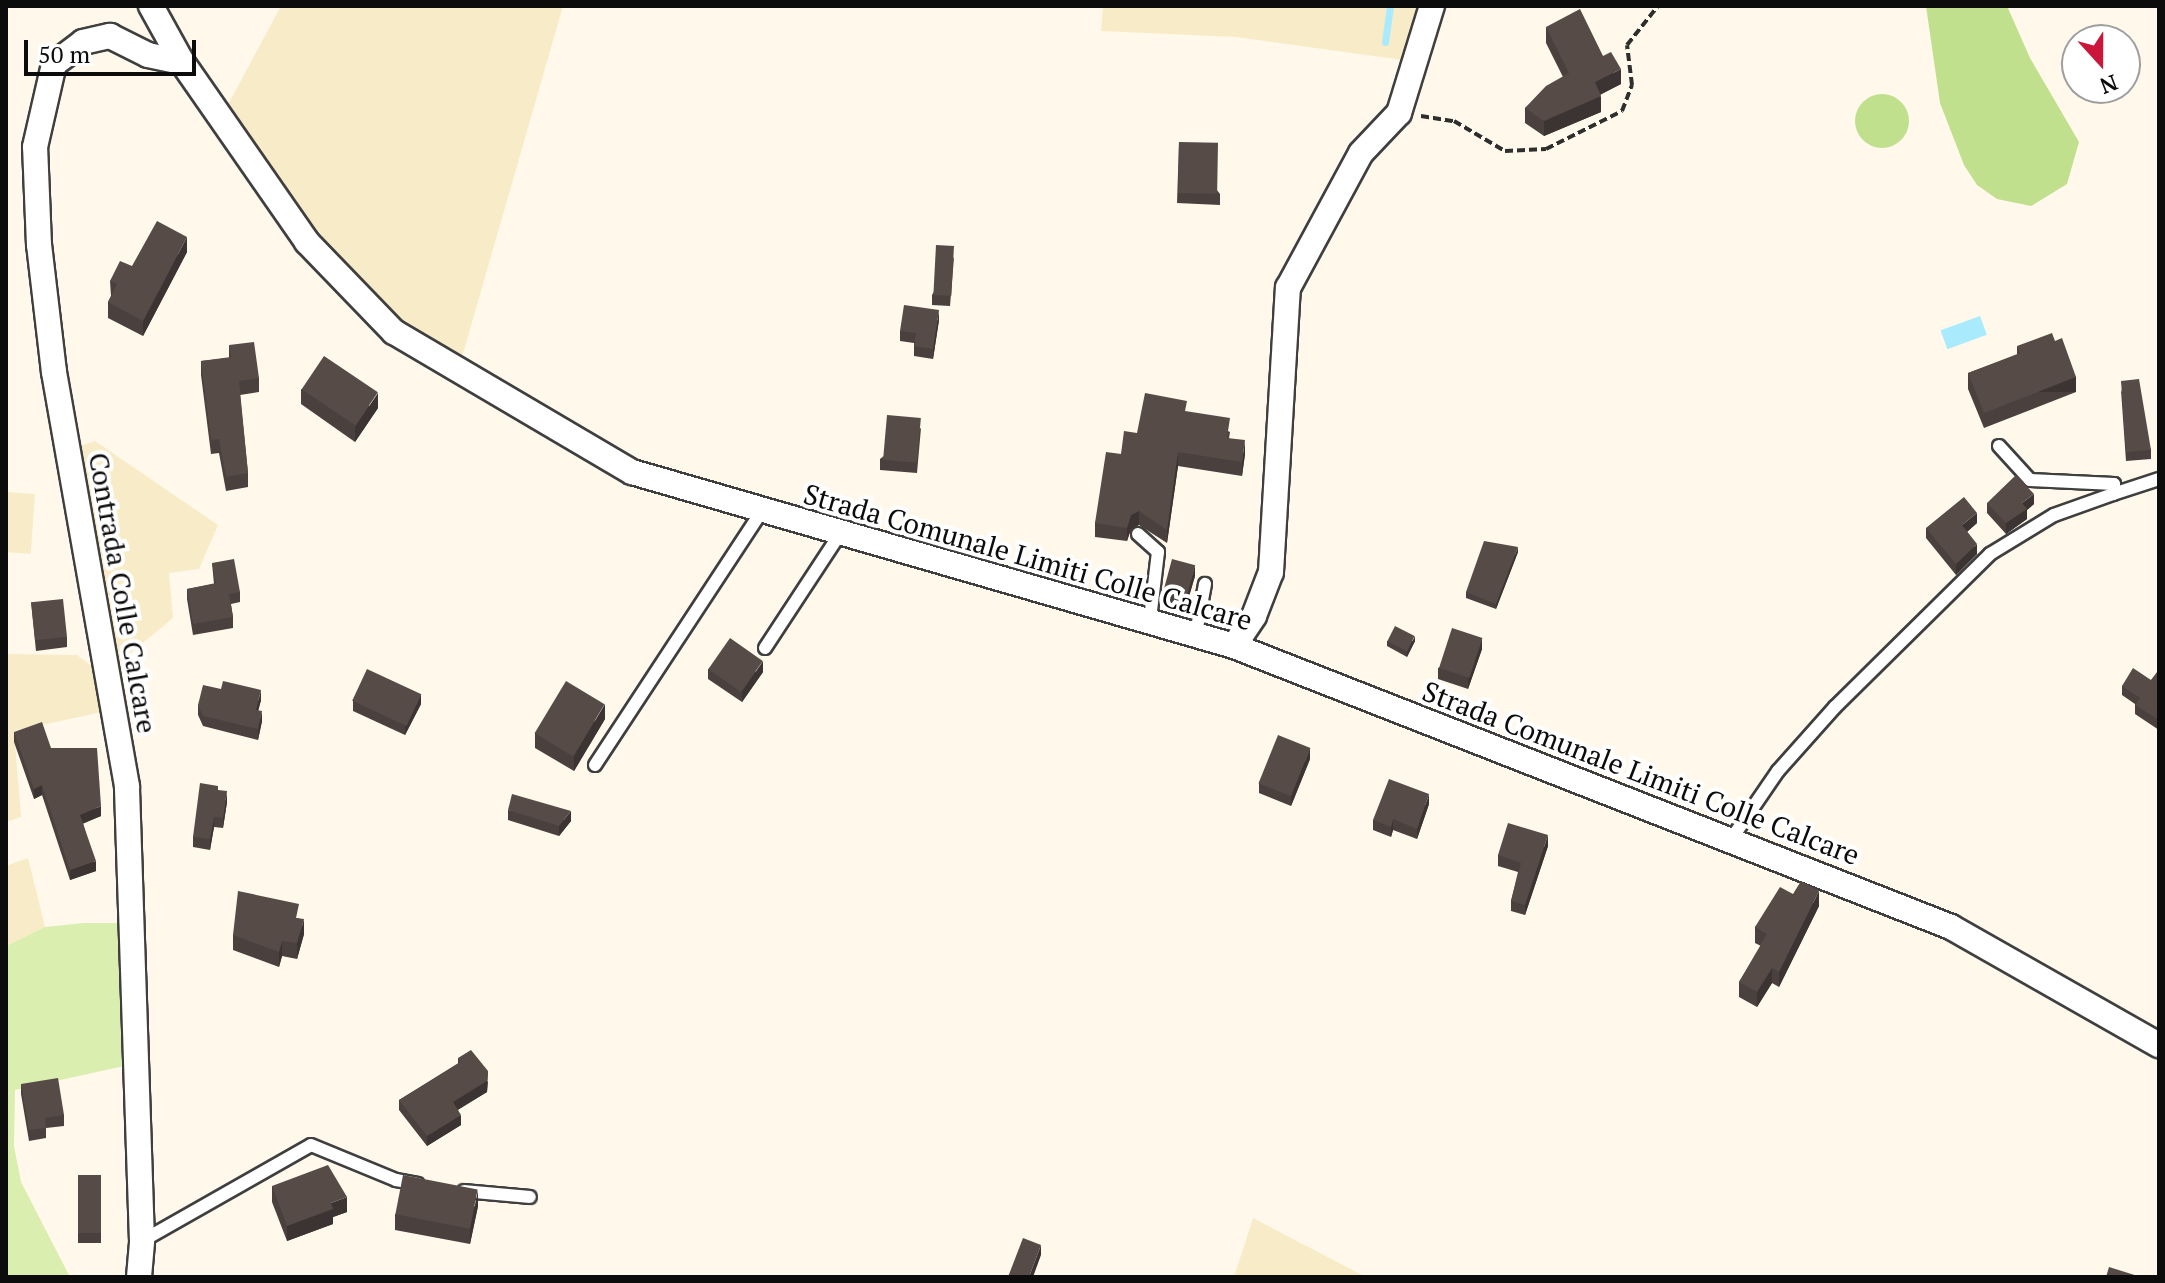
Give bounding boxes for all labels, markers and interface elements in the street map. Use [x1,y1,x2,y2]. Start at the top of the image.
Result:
scale bar [28,24,200,74]
north arrow [2061,24,2141,104]
text: 50 m [38,38,90,70]
text: N [2096,68,2122,102]
street label: Contrada Colle Calcare [82,450,164,736]
street label: Strada Comunale Limiti Colle Calcare [800,477,1256,637]
street label: Strada Comunale Limiti Colle Calcare [1418,674,1864,872]

